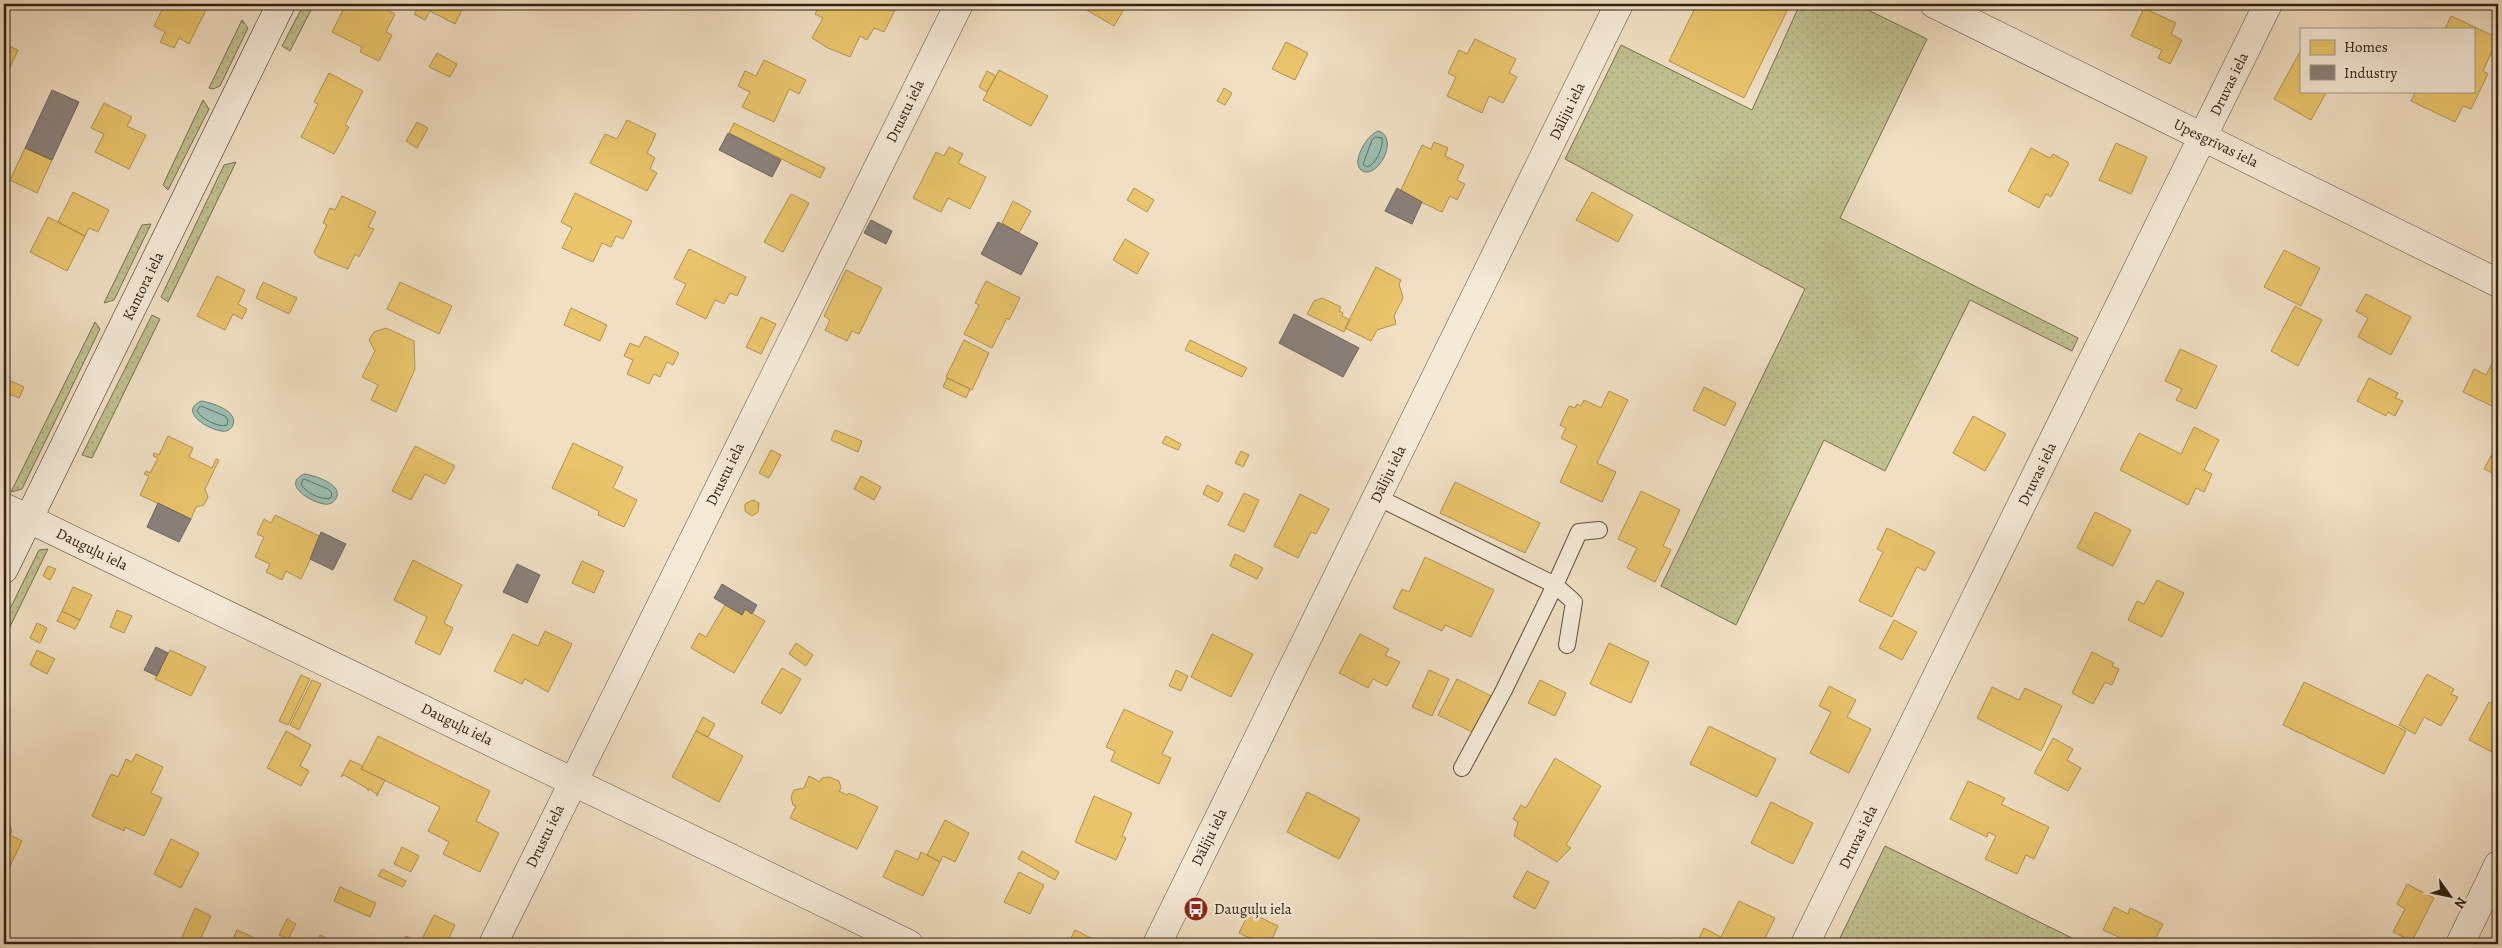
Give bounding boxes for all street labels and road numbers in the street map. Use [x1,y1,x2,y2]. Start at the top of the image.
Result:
street label: Druvas iela [2205,49,2253,119]
street label: Drustu iela [881,76,929,146]
street label: Dāliju iela [1544,79,1590,143]
street label: Upesgrīvas iela [2170,114,2262,172]
street label: Kantora iela [118,248,168,324]
street label: Drustu iela [701,439,749,509]
street label: Druvas iela [2013,439,2061,509]
street label: Dāliju iela [1365,442,1411,506]
street label: Dauguļu iela [53,523,131,575]
street label: Dauguļu iela [418,698,496,750]
street label: Drustu iela [521,801,569,871]
street label: Druvas iela [1834,802,1882,872]
street label: Dāliju iela [1186,805,1232,869]

